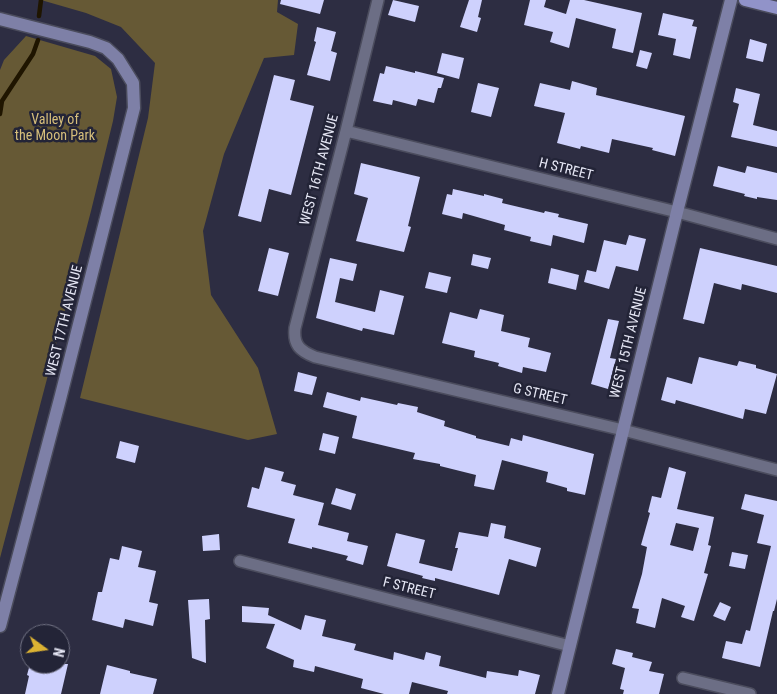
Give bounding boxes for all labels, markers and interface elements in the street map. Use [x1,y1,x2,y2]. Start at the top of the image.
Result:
park label: Valley of the Moon Park [15,112,95,144]
street label: WEST 16TH AVENUE [297,113,343,227]
street label: H STREET [537,155,595,185]
street label: WEST 17TH AVENUE [43,264,87,378]
street label: WEST 15TH AVENUE [607,286,651,400]
street label: G STREET [511,381,569,409]
street label: F STREET [381,574,437,604]
north arrow [20,624,70,674]
text: N [50,646,67,658]

